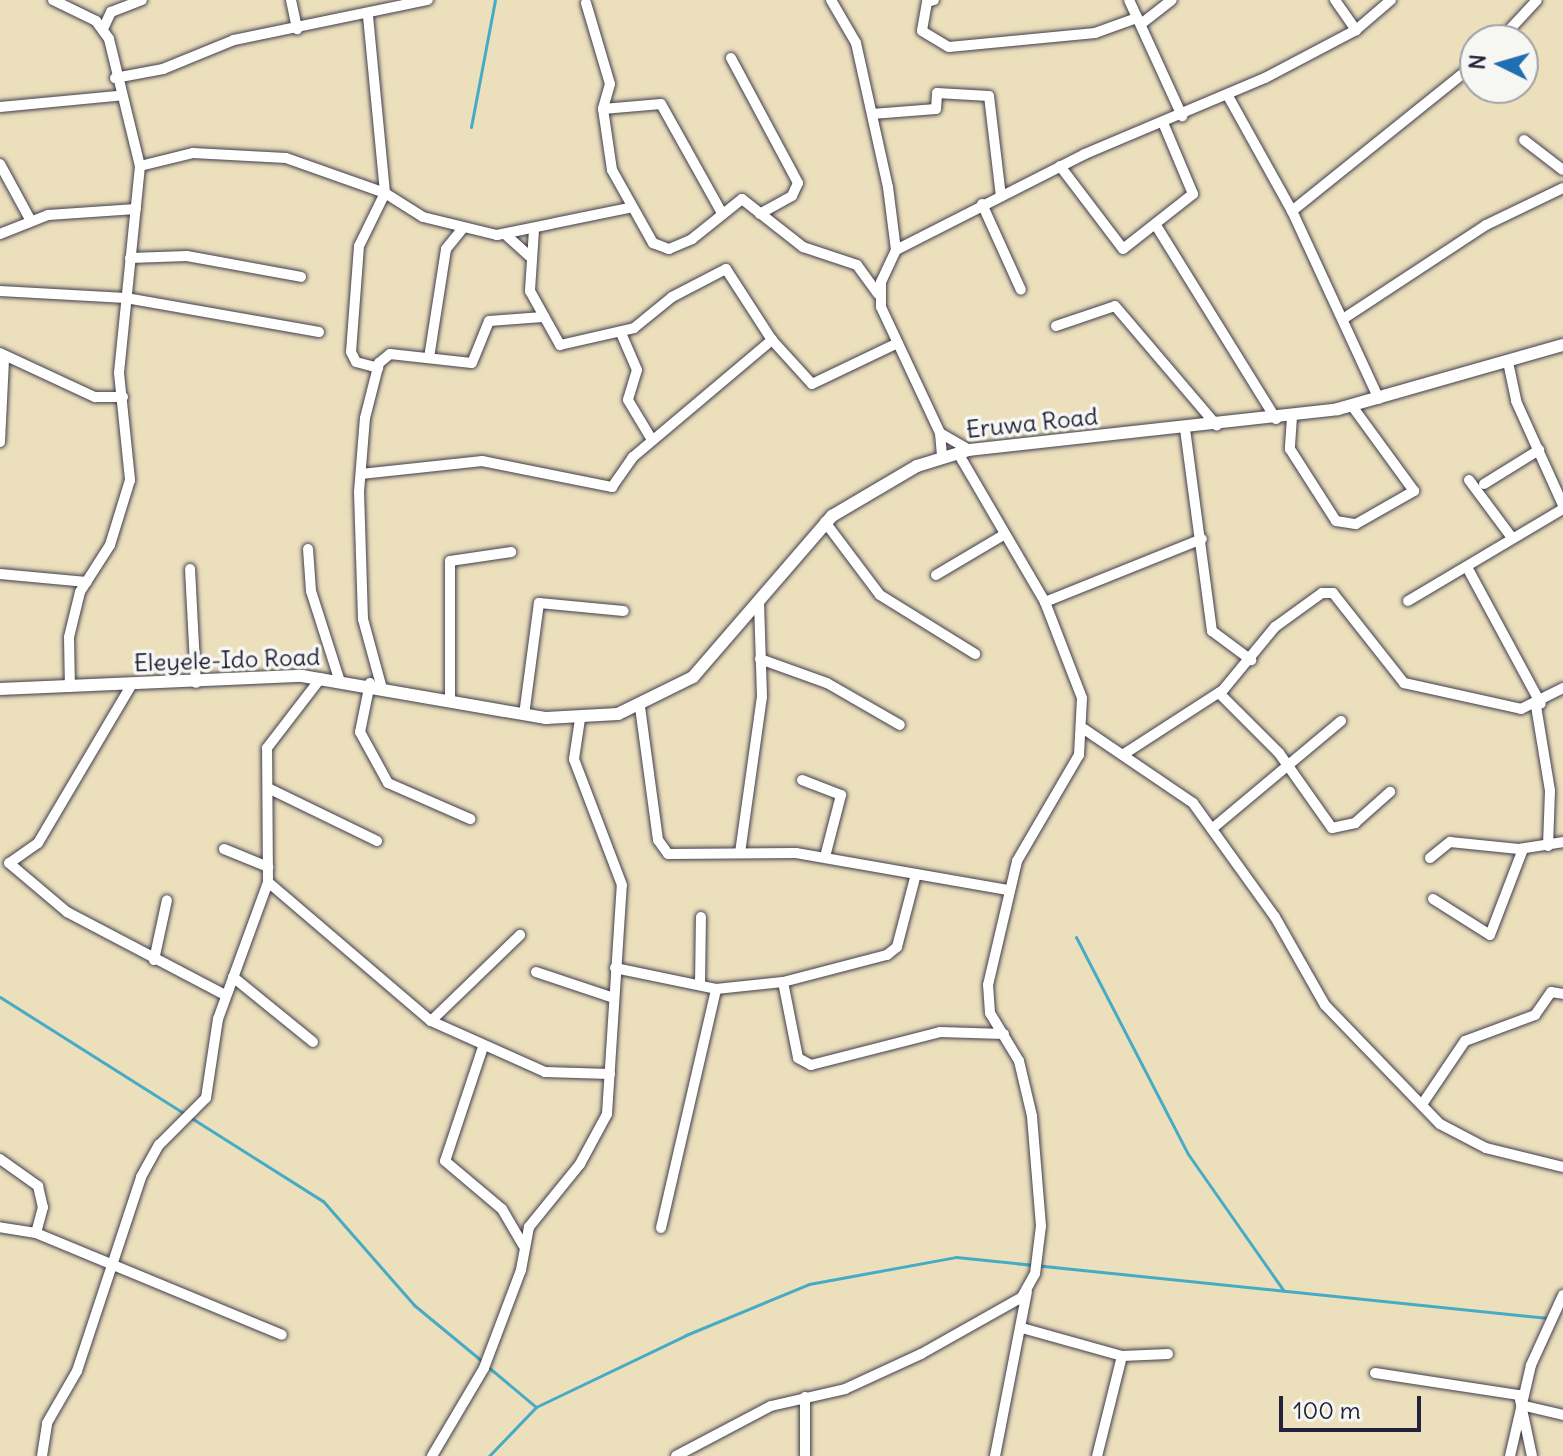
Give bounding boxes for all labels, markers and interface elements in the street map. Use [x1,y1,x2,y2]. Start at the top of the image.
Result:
north arrow [1459,24,1539,104]
text: N [1462,53,1492,71]
street label: Eruwa Road [965,402,1099,444]
street label: Eleyele-Ido Road [133,642,321,678]
scale bar [1283,1380,1425,1430]
text: 100 m [1293,1395,1361,1425]

